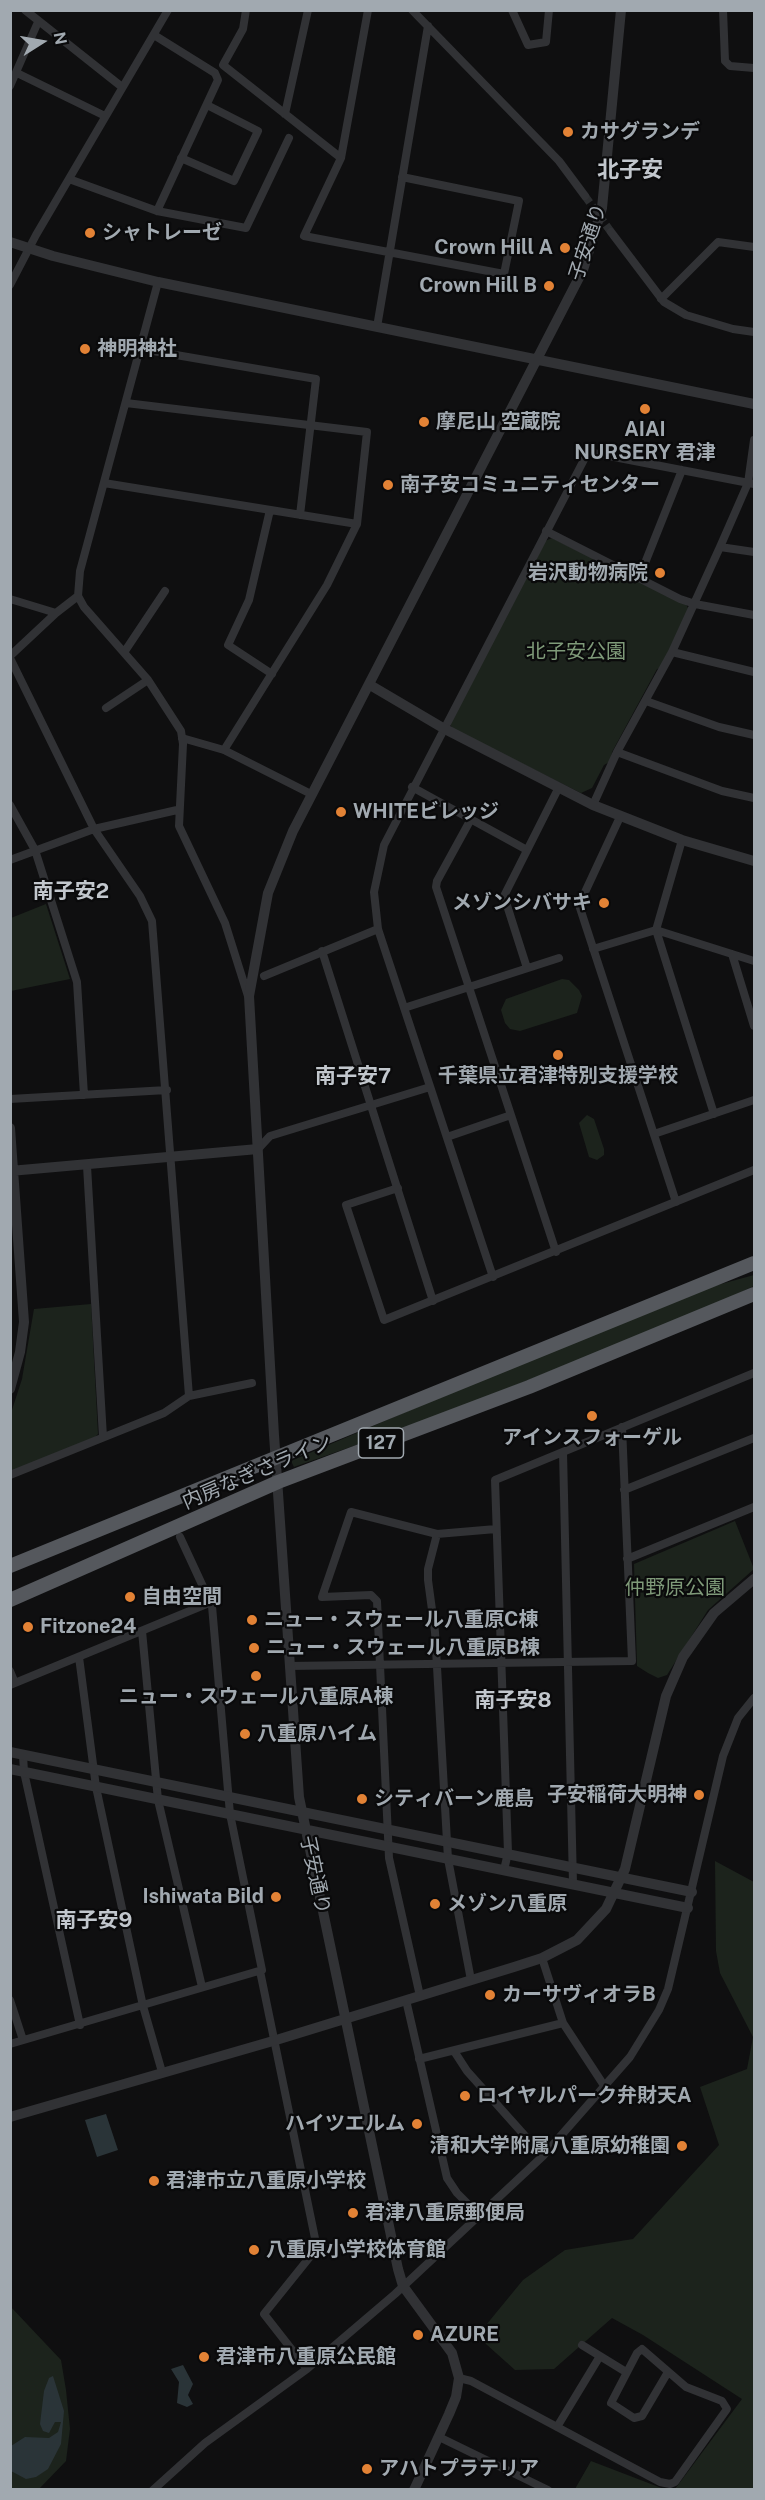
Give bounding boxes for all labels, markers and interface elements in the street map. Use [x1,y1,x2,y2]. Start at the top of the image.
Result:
north arrow [12,12,72,72]
text: N [50,31,71,46]
place label: カサグランデ [580,120,700,144]
marker: カサグランデ [561,125,575,139]
district label: 北子安 [597,157,663,183]
street label: 子安通り [564,200,612,284]
place label: シャトレーゼ [102,221,222,245]
marker: シャトレーゼ [83,226,97,240]
place label: Crown Hill A [434,236,553,260]
marker: Crown Hill A [558,241,572,255]
place label: Crown Hill B [419,274,537,298]
marker: Crown Hill B [542,279,556,293]
place label: 神明神社 [97,337,177,361]
marker: 神明神社 [78,342,92,356]
marker: AIAI NURSERY 君津 [638,402,652,416]
place label: 摩尼山 空蔵院 [436,410,561,434]
marker: 摩尼山 空蔵院 [417,415,431,429]
place label: AIAI NURSERY 君津 [574,418,716,465]
place label: 南子安コミュニティセンター [400,473,660,497]
marker: 南子安コミュニティセンター [381,478,395,492]
place label: 岩沢動物病院 [528,561,648,585]
marker: 岩沢動物病院 [653,566,667,580]
park label: 北子安公園 [526,640,626,664]
place label: WHITEビレッジ [353,800,499,824]
marker: WHITEビレッジ [334,805,348,819]
district label: 南子安2 [33,879,109,905]
place label: メゾンシバサキ [452,891,592,915]
marker: メゾンシバサキ [597,896,611,910]
marker: 千葉県立君津特別支援学校 [551,1048,565,1062]
district label: 南子安7 [315,1064,391,1090]
place label: 千葉県立君津特別支援学校 [438,1064,678,1088]
marker: アインスフォーゲル [585,1409,599,1423]
place label: アインスフォーゲル [502,1426,682,1450]
road number: 127 [358,1428,404,1458]
street label: 内房なぎさライン [179,1430,335,1514]
park label: 仲野原公園 [625,1576,725,1600]
place label: 自由空間 [142,1585,222,1609]
marker: 自由空間 [123,1590,137,1604]
place label: ニュー・スウェール八重原C棟 [264,1608,538,1632]
marker: ニュー・スウェール八重原C棟 [245,1613,259,1627]
place label: Fitzone24 [40,1615,136,1639]
marker: Fitzone24 [21,1620,35,1634]
place label: ニュー・スウェール八重原B棟 [266,1636,540,1660]
marker: ニュー・スウェール八重原B棟 [247,1641,261,1655]
marker: ニュー・スウェール八重原A棟 [249,1669,263,1683]
place label: ニュー・スウェール八重原A棟 [119,1685,393,1709]
district label: 南子安8 [474,1688,552,1714]
place label: 八重原ハイム [257,1722,377,1746]
marker: 八重原ハイム [238,1727,252,1741]
place label: 子安稲荷大明神 [547,1783,687,1807]
place label: シティバーン鹿島 [374,1787,534,1811]
marker: 子安稲荷大明神 [692,1788,706,1802]
marker: シティバーン鹿島 [355,1792,369,1806]
street label: 子安通り [295,1833,335,1917]
place label: Ishiwata Bild [142,1885,264,1909]
marker: Ishiwata Bild [269,1890,283,1904]
place label: メゾン八重原 [447,1892,567,1916]
marker: メゾン八重原 [428,1897,442,1911]
district label: 南子安9 [56,1908,132,1934]
place label: カーサヴィオラB [502,1983,656,2007]
marker: カーサヴィオラB [483,1988,497,2002]
place label: ロイヤルパーク弁財天A [477,2084,692,2108]
marker: ロイヤルパーク弁財天A [458,2089,472,2103]
place label: ハイツエルム [285,2112,405,2136]
marker: ハイツエルム [410,2117,424,2131]
place label: 清和大学附属八重原幼稚園 [430,2134,670,2158]
marker: 清和大学附属八重原幼稚園 [675,2139,689,2153]
place label: 君津市立八重原小学校 [166,2169,366,2193]
marker: 君津市立八重原小学校 [147,2174,161,2188]
place label: 君津八重原郵便局 [365,2201,525,2225]
marker: 君津八重原郵便局 [346,2206,360,2220]
place label: 八重原小学校体育館 [266,2238,446,2262]
marker: 八重原小学校体育館 [247,2243,261,2257]
place label: AZURE [430,2323,499,2347]
marker: AZURE [411,2328,425,2342]
place label: 君津市八重原公民館 [216,2345,396,2369]
marker: 君津市八重原公民館 [197,2350,211,2364]
place label: アハトプラテリア [379,2457,539,2481]
marker: アハトプラテリア [360,2462,374,2476]

